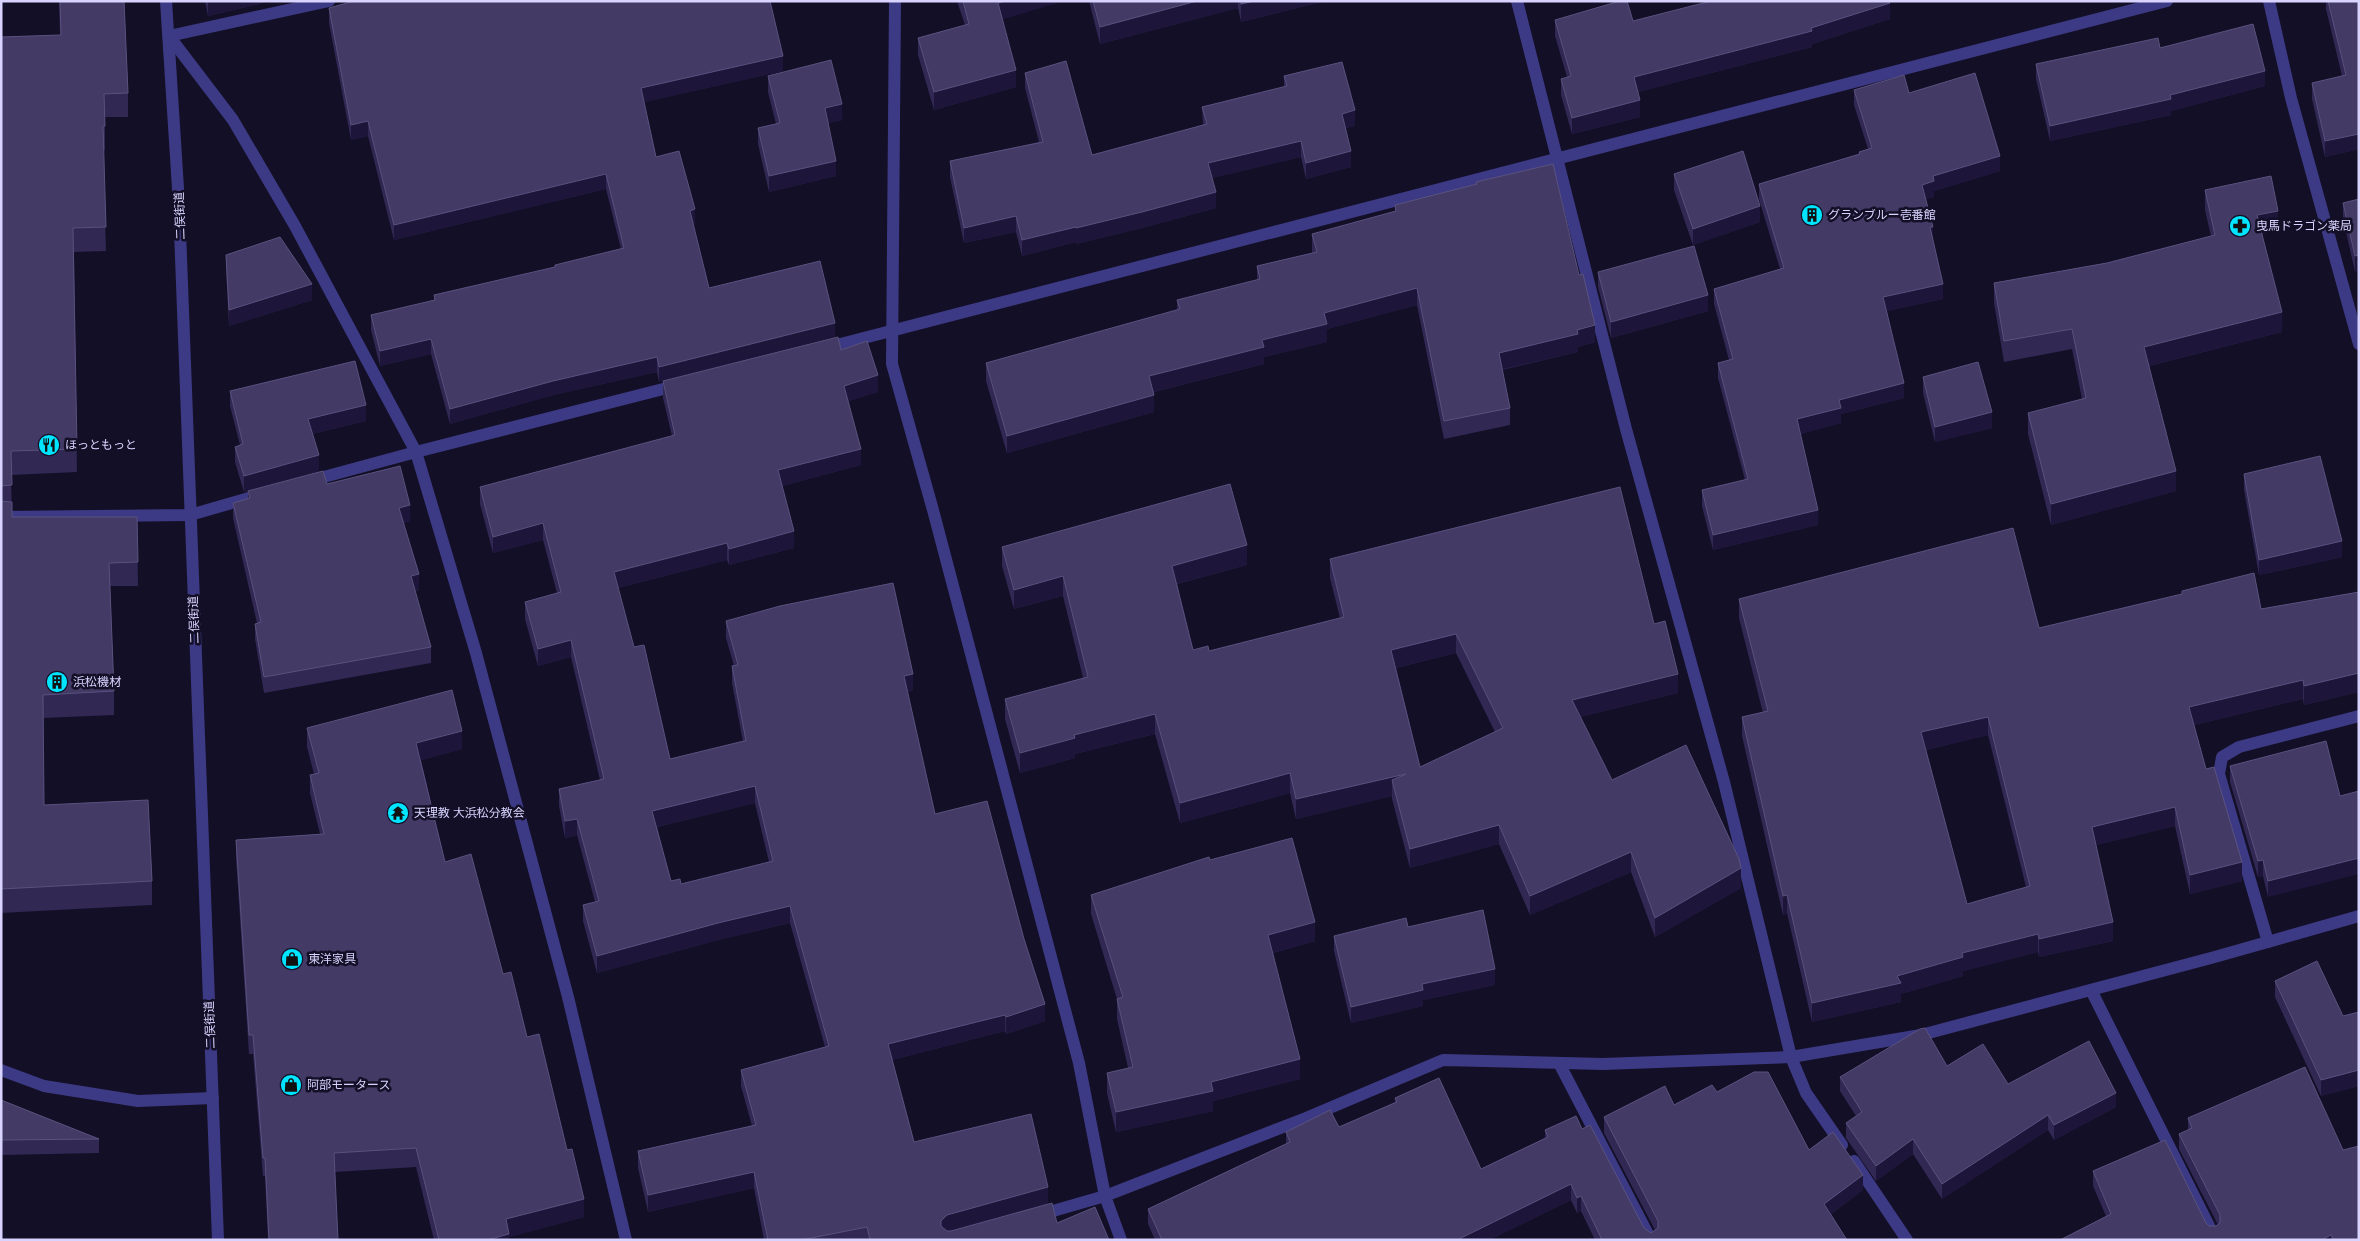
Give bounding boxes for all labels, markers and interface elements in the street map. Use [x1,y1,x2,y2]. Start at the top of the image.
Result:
street label: 二俣街道 [169,192,190,240]
building icon: グランブルー壱番館 [1800,203,1824,227]
place label: グランブルー壱番館 [1828,205,1936,224]
pharmacy icon: 曳馬ドラゴン薬局 [2228,214,2252,238]
place label: 曳馬ドラゴン薬局 [2256,216,2352,235]
restaurant icon: ほっともっと [37,433,61,457]
place label: ほっともっと [65,435,137,454]
street label: 二俣街道 [183,596,204,644]
building icon: 浜松機材 [45,670,69,694]
place label: 浜松機材 [73,672,121,691]
temple icon: 天理教 大浜松分教会 [386,801,410,825]
place label: 天理教 大浜松分教会 [414,803,525,822]
shop icon: 東洋家具 [280,947,304,971]
place label: 東洋家具 [308,949,356,968]
street label: 二俣街道 [199,1001,220,1049]
shop icon: 阿部モータース [279,1073,303,1097]
place label: 阿部モータース [307,1075,390,1094]

